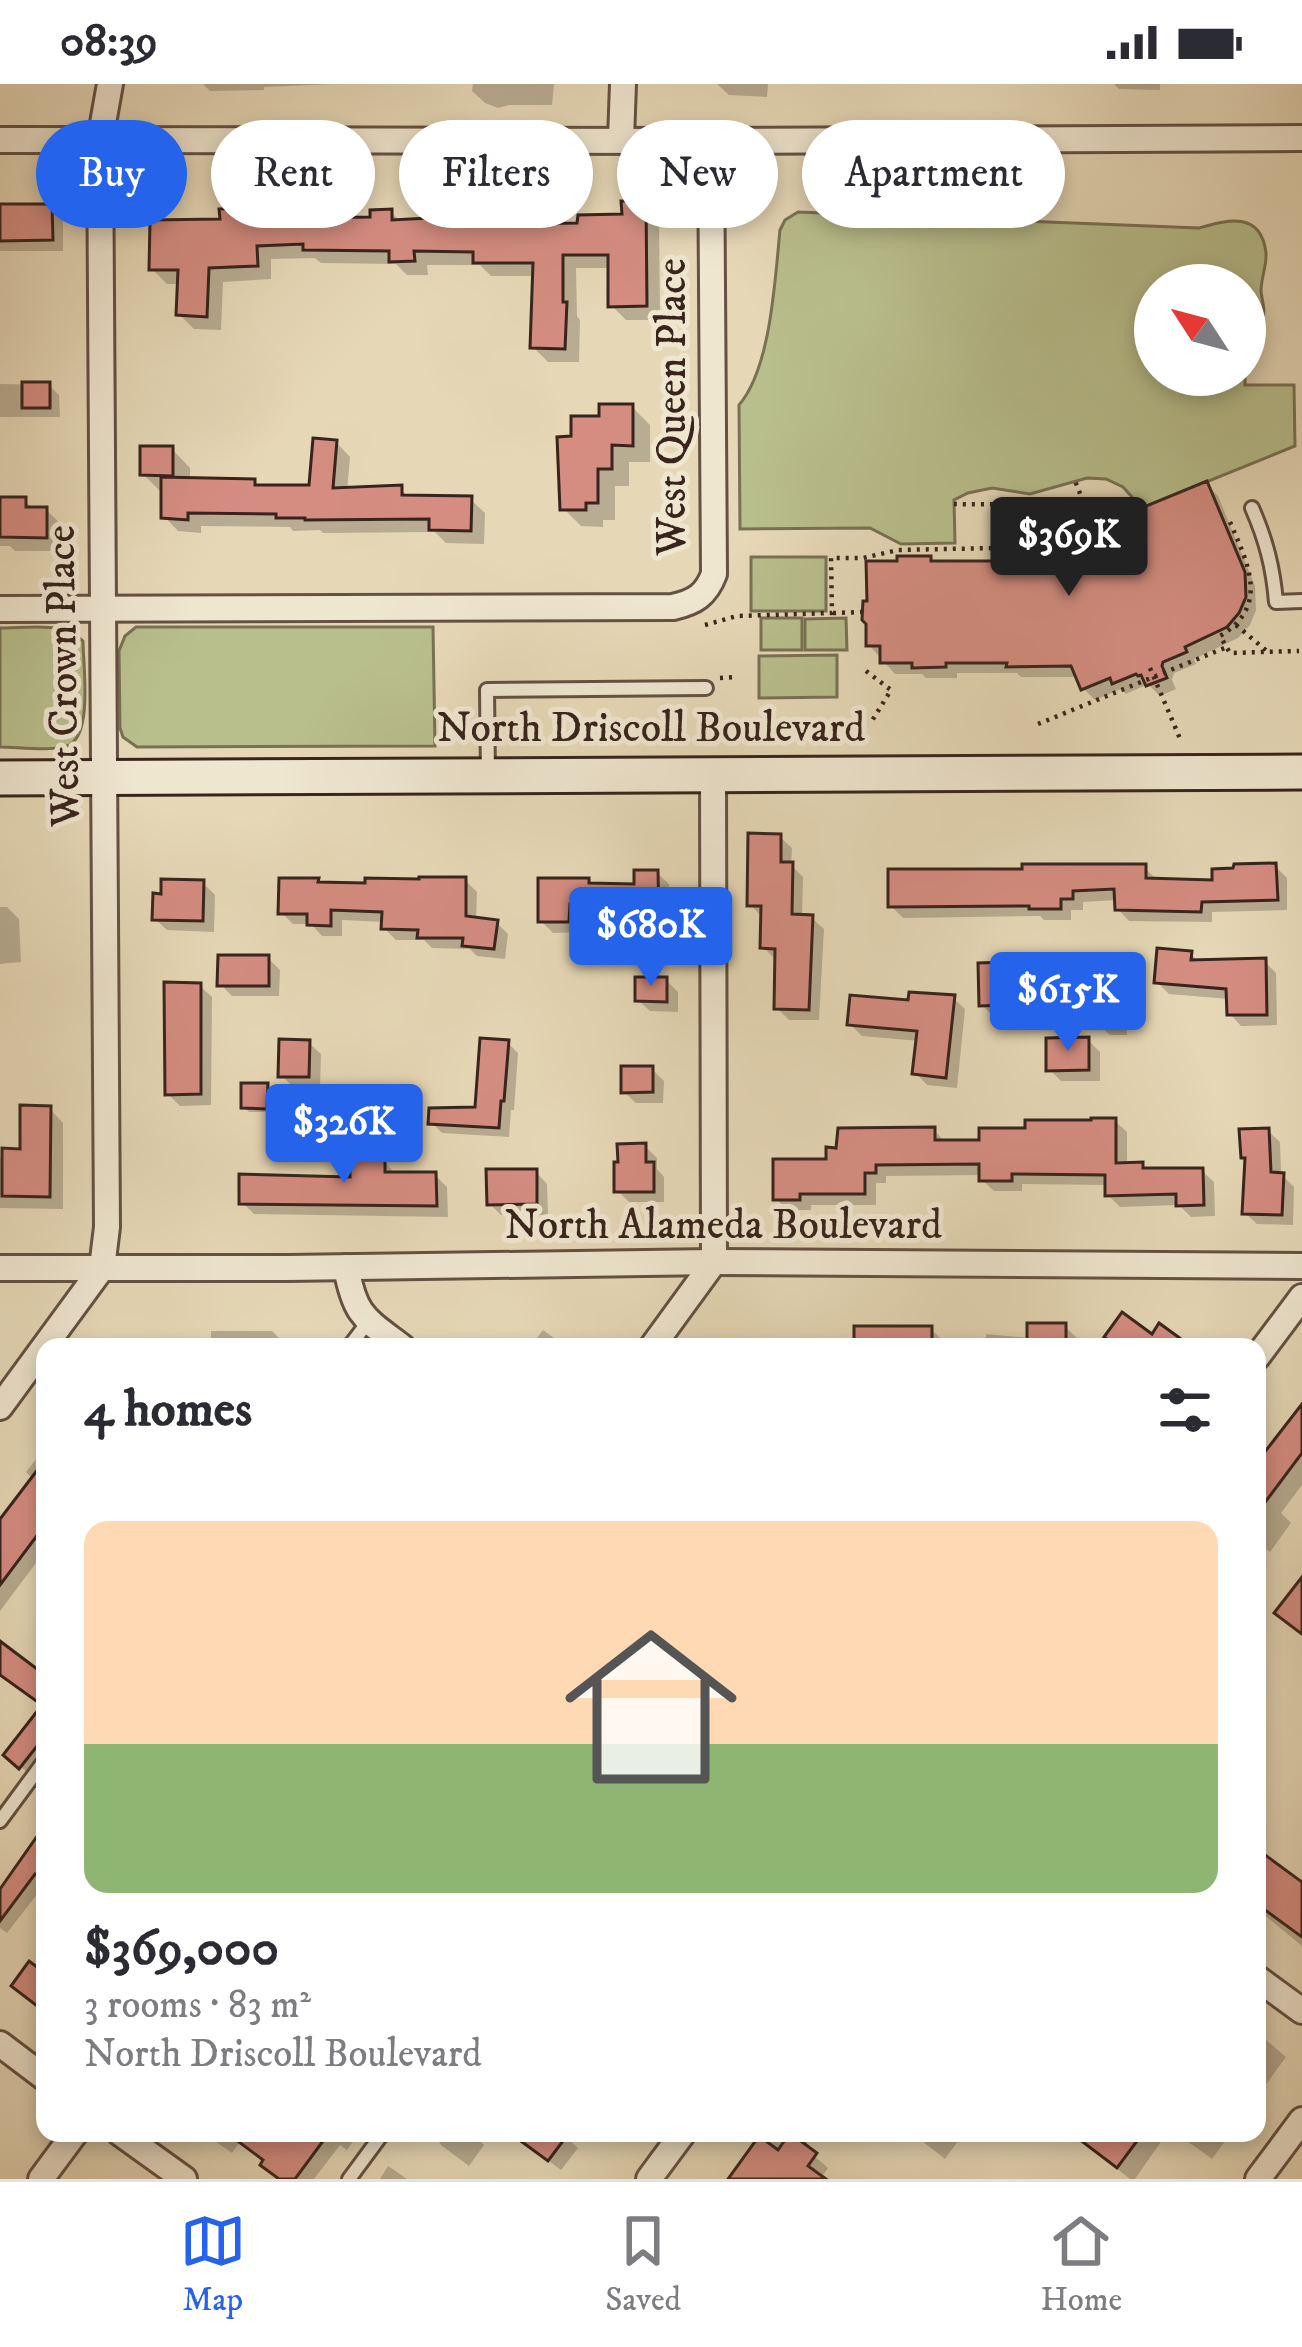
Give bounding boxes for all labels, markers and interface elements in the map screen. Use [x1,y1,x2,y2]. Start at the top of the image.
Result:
text: 08:39 [60,14,158,70]
chip: Buy [36,120,187,228]
chip: Rent [211,120,375,228]
chip: Filters [399,120,593,228]
chip: New [617,120,778,228]
chip: Apartment [802,120,1065,228]
street label: West Queen Place [647,258,699,557]
north arrow [1134,264,1266,396]
map controls [1134,264,1266,396]
pin: $369K [985,497,1153,599]
text: $369K [1018,511,1120,560]
street label: West Crown Place [35,525,93,828]
street label: North Driscoll Boulevard [437,703,865,755]
pin: $680K [567,887,735,989]
text: $680K [596,901,706,950]
pin: $615K [984,952,1152,1054]
text: $615K [1017,966,1119,1015]
pin: $326K [260,1084,428,1186]
text: $326K [293,1098,395,1147]
street label: North Alameda Boulevard [504,1200,942,1252]
icon: filters [1152,1377,1218,1443]
text: 4 homes [84,1378,252,1442]
icon: home [543,1599,759,1815]
text: $369,000 [84,1917,279,1981]
text: 3 rooms · 83 m² [84,1981,311,2030]
text: North Driscoll Boulevard [84,2030,482,2079]
tab: Map [180,2208,246,2321]
tab: Saved [605,2208,681,2321]
tab: Home [1041,2208,1122,2321]

